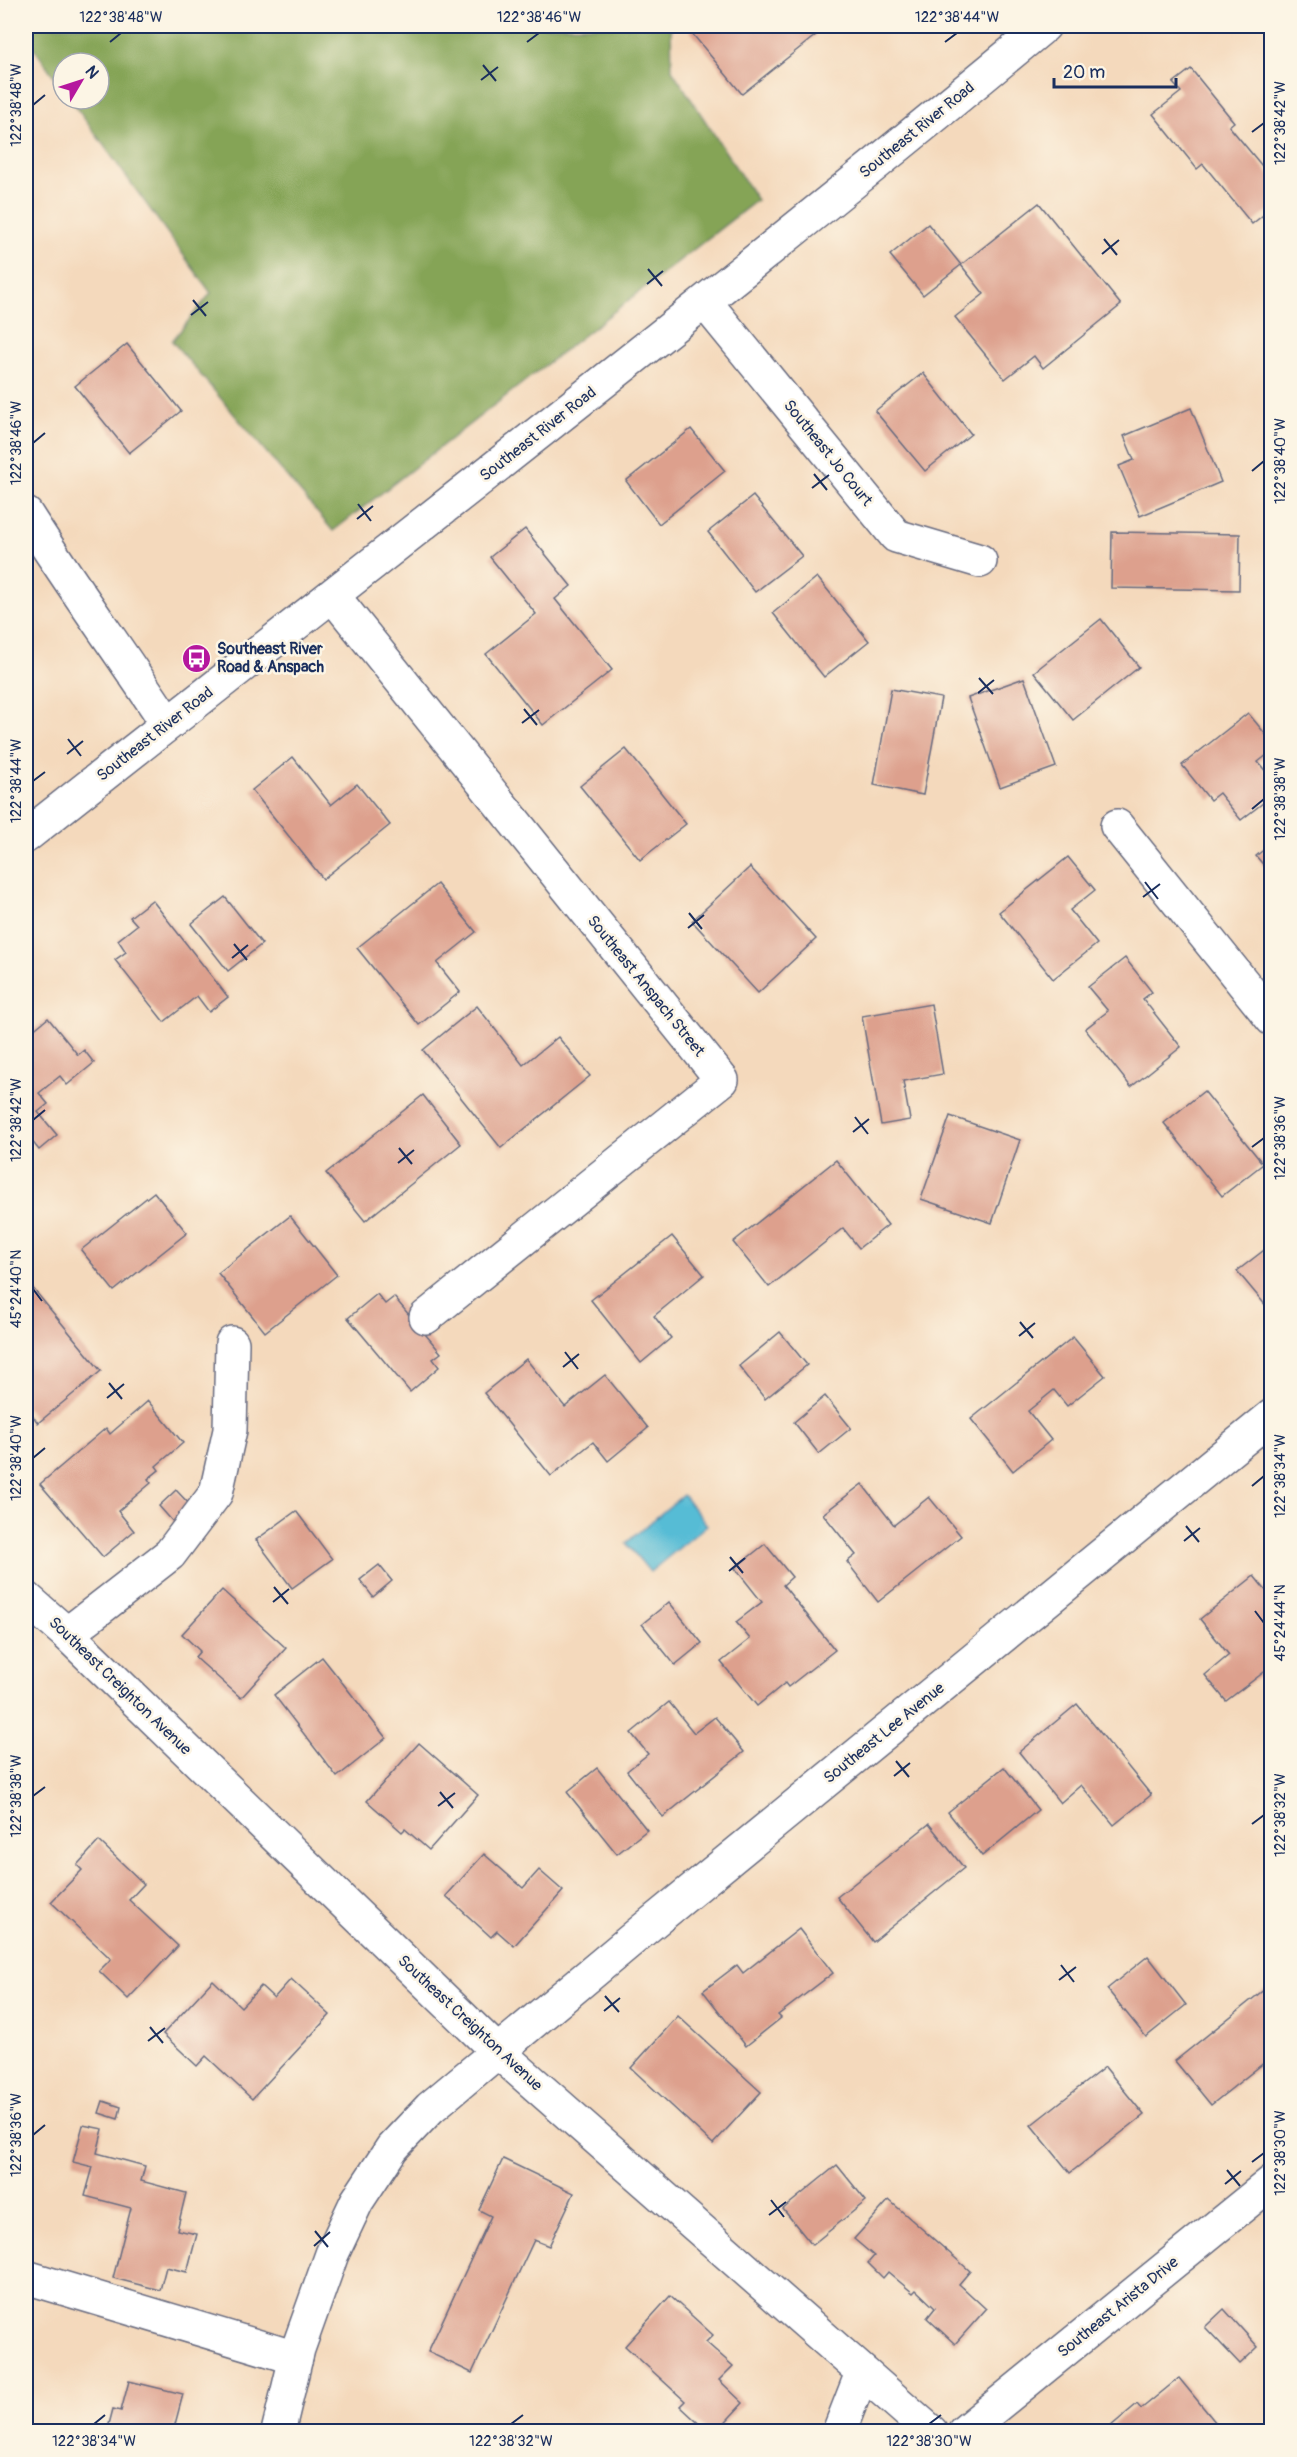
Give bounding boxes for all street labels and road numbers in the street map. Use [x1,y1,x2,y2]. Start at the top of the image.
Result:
street label: Southeast River Road [855,77,979,183]
street label: Southeast River Road [476,382,600,486]
street label: Southeast Jo Court [779,396,877,511]
street label: Southeast River Road [93,682,217,786]
street label: Southeast Anspach Street [583,911,710,1061]
street label: Southeast Creighton Avenue [44,1613,196,1759]
street label: Southeast Lee Avenue [820,1678,949,1788]
street label: Southeast Creighton Avenue [393,1951,547,2095]
street label: Southeast Arista Drive [1053,2252,1183,2362]

